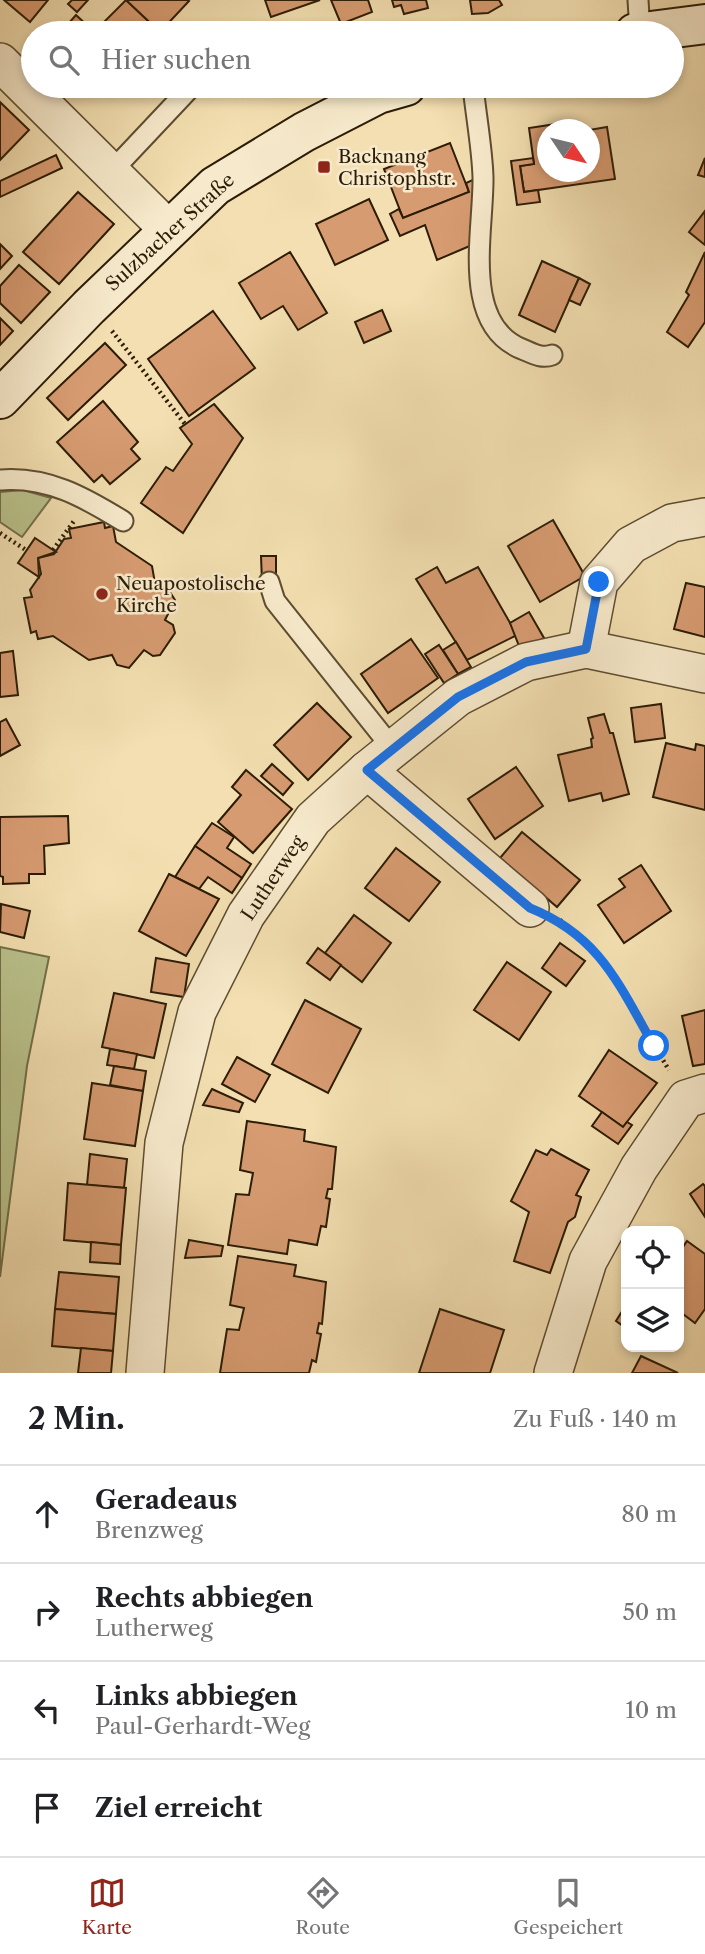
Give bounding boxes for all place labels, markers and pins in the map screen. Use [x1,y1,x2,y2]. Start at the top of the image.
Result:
place label: Backnang Christophstr. [338,145,456,190]
marker: Backnang Christophstr. [316,159,332,175]
place label: Neuapostolische Kirche [116,572,266,617]
marker: Neuapostolische Kirche [94,586,110,602]

